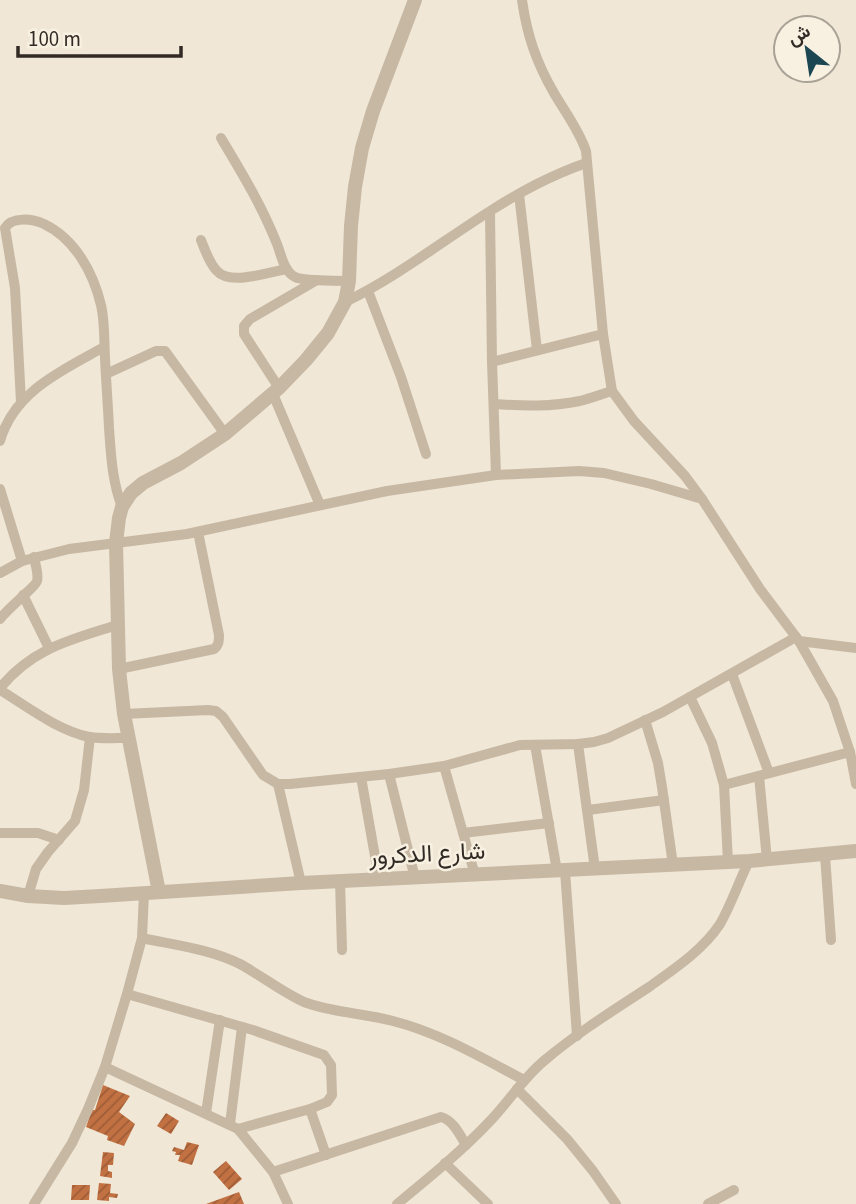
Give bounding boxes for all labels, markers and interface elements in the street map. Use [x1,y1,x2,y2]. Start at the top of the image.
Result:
scale bar [18,14,180,58]
north arrow [772,14,842,84]
text: ش [783,18,816,53]
text: 100 m [28,24,81,54]
street label: شارع الدكرور [367,833,486,875]

